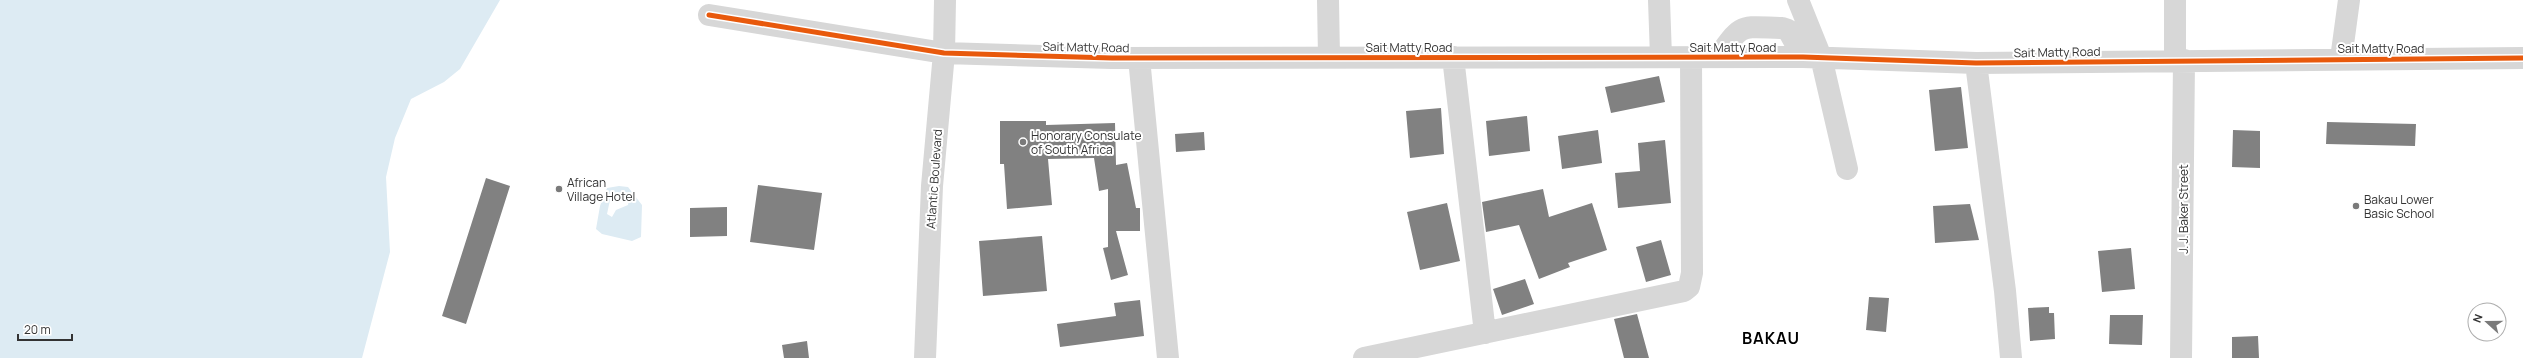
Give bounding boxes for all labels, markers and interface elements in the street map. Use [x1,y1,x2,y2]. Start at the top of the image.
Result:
street label: Sait Matty Road [1042,38,1130,56]
street label: Sait Matty Road [1366,39,1452,56]
street label: Sait Matty Road [1690,39,1776,56]
street label: Sait Matty Road [2338,40,2424,57]
street label: Sait Matty Road [2013,43,2101,61]
place label: Honorary Consulate of South Africa [1031,127,1142,158]
street label: Atlantic Boulevard [922,128,946,230]
marker: Honorary Consulate of South Africa [1018,137,1028,147]
street label: J. J. Baker Street [2175,164,2192,254]
place label: African Village Hotel [567,174,635,205]
marker: African Village Hotel [554,184,564,194]
place label: Bakau Lower Basic School [2364,191,2434,222]
marker: Bakau Lower Basic School [2351,201,2361,211]
north arrow [2467,302,2507,342]
text: N [2469,312,2486,325]
scale bar [18,316,72,342]
text: 20 m [24,321,51,338]
district label: BAKAU [1742,327,1800,349]

